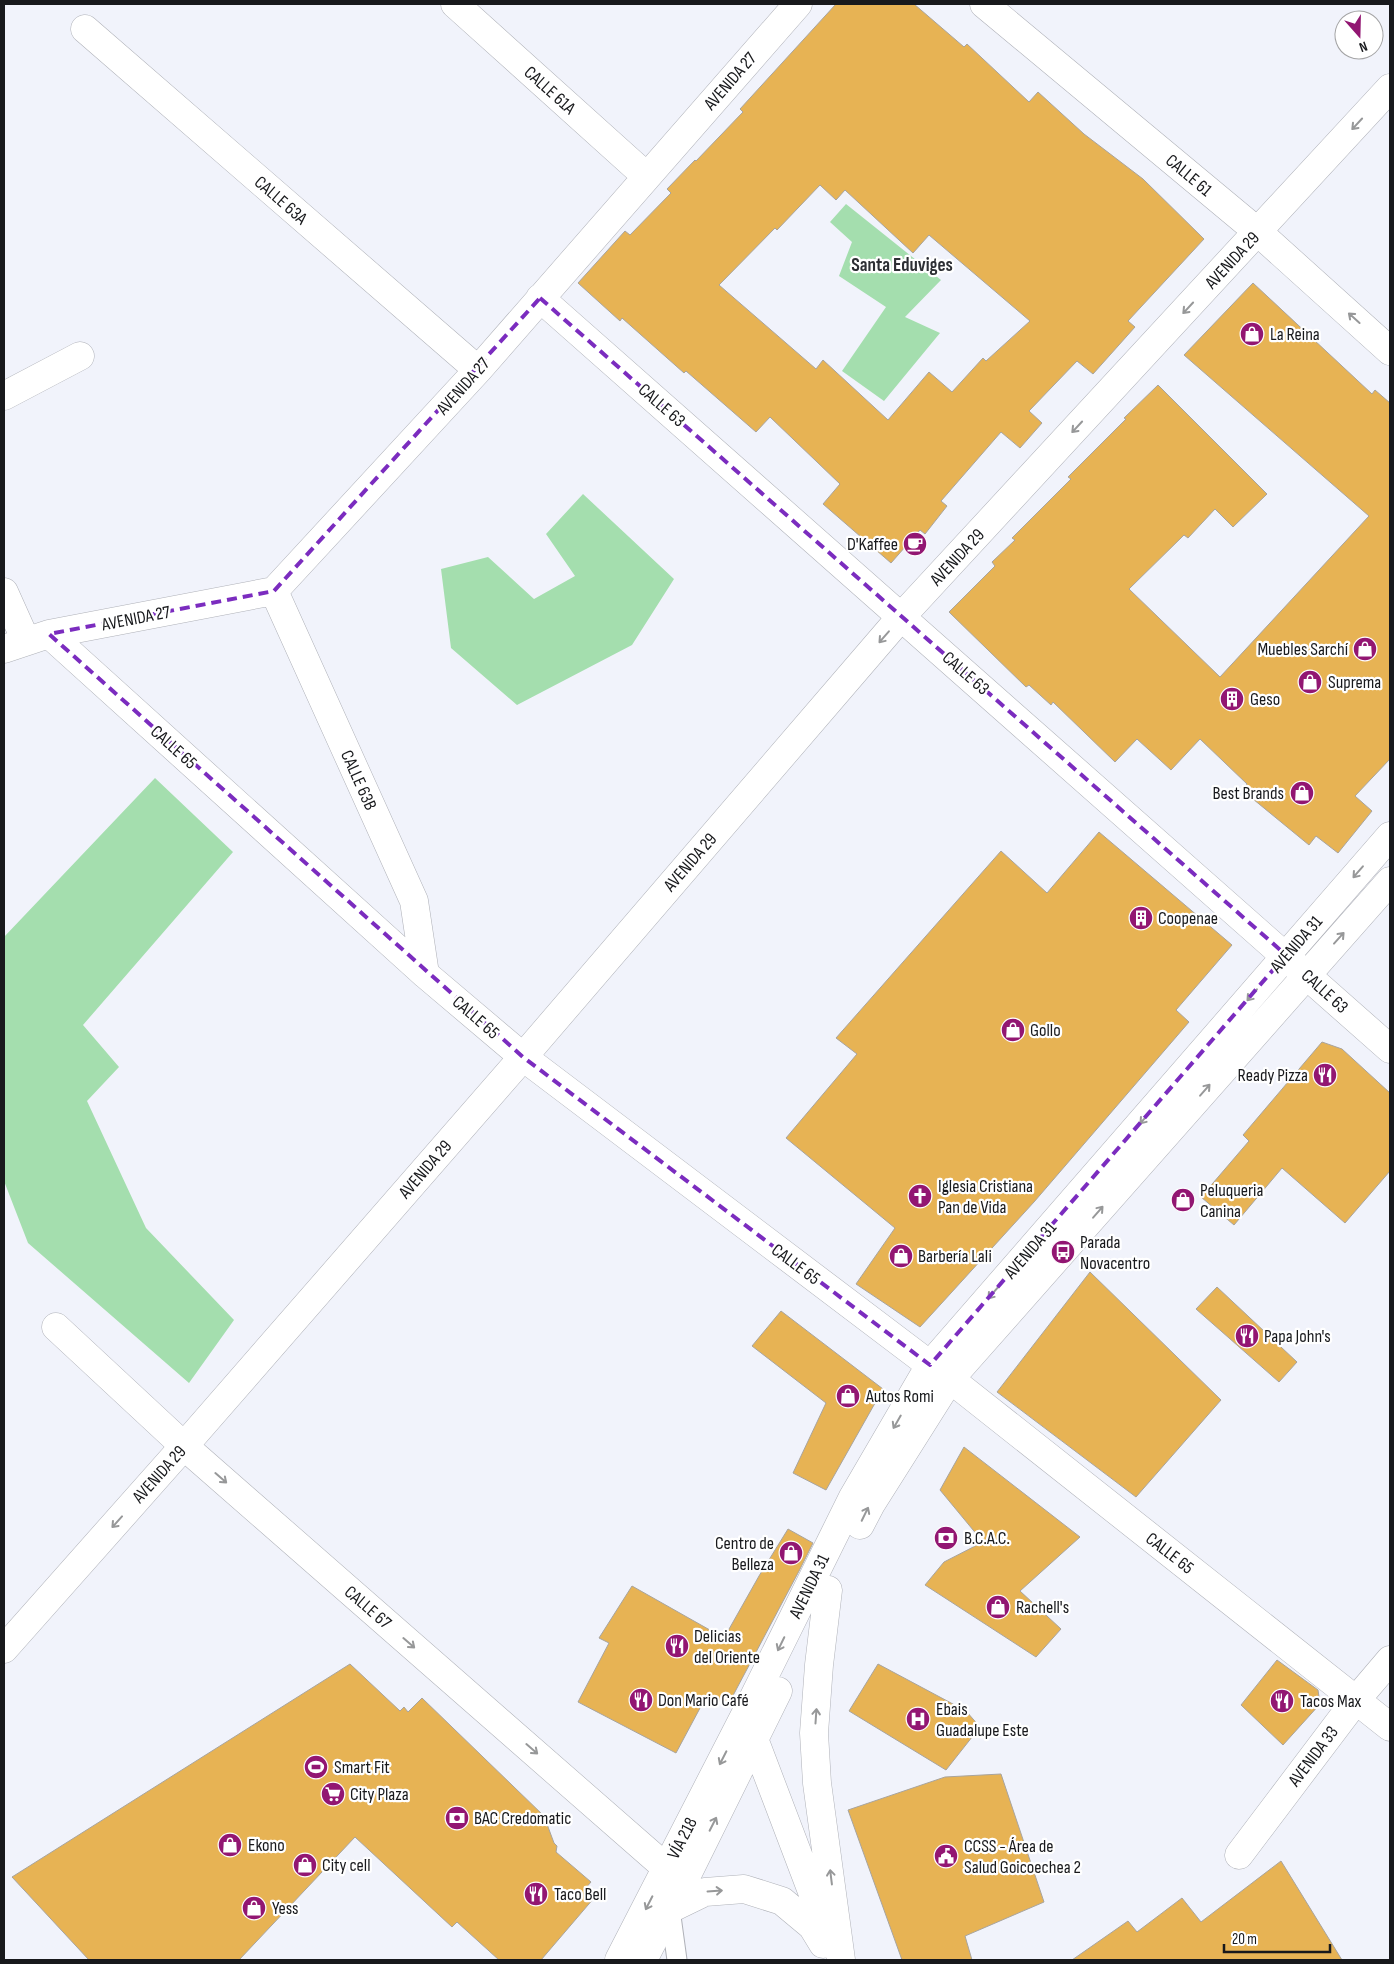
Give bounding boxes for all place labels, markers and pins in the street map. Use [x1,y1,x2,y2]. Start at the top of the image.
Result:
shop icon: La Reina [1239,321,1265,347]
place label: La Reina [1270,324,1320,345]
cafe icon: D'Kaffee [902,531,928,557]
place label: D'Kaffee [847,534,898,555]
shop icon: Muebles Sarchí [1352,636,1378,662]
place label: Muebles Sarchí [1257,639,1349,660]
shop icon: Suprema [1297,669,1323,695]
place label: Suprema [1328,672,1381,693]
building icon: Geso [1219,686,1245,712]
place label: Geso [1250,689,1280,710]
shop icon: Best Brands [1289,780,1315,806]
place label: Best Brands [1212,783,1284,804]
building icon: Coopenae [1128,905,1154,931]
place label: Coopenae [1158,908,1218,929]
shop icon: Gollo [1000,1017,1026,1043]
place label: Gollo [1030,1020,1061,1041]
restaurant icon: Ready Pizza [1312,1062,1338,1088]
place label: Ready Pizza [1238,1065,1308,1086]
place label: Iglesia Cristiana Pan de Vida [938,1176,1033,1218]
place label: Peluqueria Canina [1200,1180,1263,1222]
church icon: Iglesia Cristiana Pan de Vida [907,1183,933,1209]
shop icon: Peluqueria Canina [1170,1187,1196,1213]
place label: Parada Novacentro [1080,1232,1150,1274]
bus stop icon: Parada Novacentro [1050,1239,1076,1265]
shop icon: Barbería Lali [888,1243,914,1269]
place label: Barbería Lali [918,1246,992,1267]
restaurant icon: Papa John's [1234,1323,1260,1349]
place label: Papa John's [1264,1326,1331,1347]
shop icon: Autos Romi [835,1383,861,1409]
place label: Autos Romi [865,1386,934,1407]
bank icon: B.C.A.C. [933,1525,959,1551]
place label: B.C.A.C. [964,1528,1010,1549]
place label: Centro de Belleza [715,1533,774,1575]
shop icon: Centro de Belleza [778,1540,804,1566]
shop icon: Rachell's [985,1594,1011,1620]
place label: Rachell's [1016,1597,1069,1618]
place label: Delicias del Oriente [694,1626,760,1668]
restaurant icon: Delicias del Oriente [664,1633,690,1659]
restaurant icon: Don Mario Café [628,1687,654,1713]
restaurant icon: Tacos Max [1269,1688,1295,1714]
place label: Don Mario Café [658,1690,749,1711]
place label: Tacos Max [1300,1691,1362,1712]
place label: Ebais Guadalupe Este [936,1699,1029,1741]
hospital icon: Ebais Guadalupe Este [905,1706,931,1732]
sports icon: Smart Fit [303,1754,329,1780]
place label: Smart Fit [334,1757,390,1778]
supermarket icon: City Plaza [320,1781,346,1807]
place label: City Plaza [350,1784,409,1805]
bank icon: BAC Credomatic [444,1805,470,1831]
place label: BAC Credomatic [474,1808,571,1829]
shop icon: Ekono [217,1832,243,1858]
place label: Ekono [248,1835,285,1856]
place label: CCSS - Área de Salud Goicoechea 2 [964,1836,1081,1878]
public building icon: CCSS - Área de Salud Goicoechea 2 [933,1843,959,1869]
shop icon: City cell [292,1852,318,1878]
place label: City cell [322,1855,370,1876]
restaurant icon: Taco Bell [523,1881,549,1907]
place label: Taco Bell [554,1884,606,1905]
shop icon: Yess [241,1895,267,1921]
place label: Yess [272,1898,299,1919]

